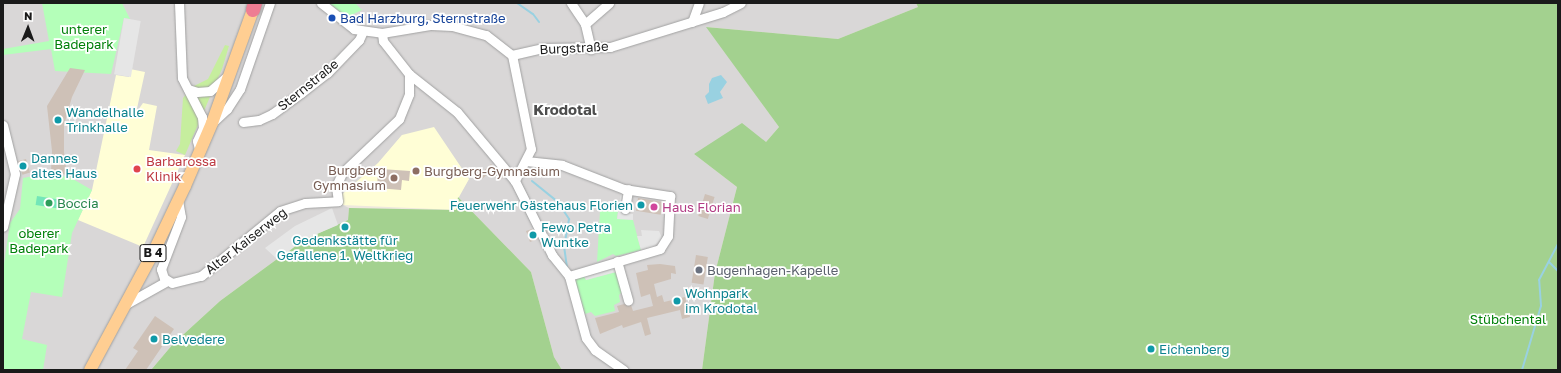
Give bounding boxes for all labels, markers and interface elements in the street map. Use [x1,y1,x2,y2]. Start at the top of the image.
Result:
north arrow [8,8,48,48]
text: N [24,9,33,22]
place label: Bad Harzburg, Sternstraße [340,10,506,26]
marker: Bad Harzburg, Sternstraße [327,13,337,23]
park label: unterer Badepark [54,22,114,53]
street label: Burgstraße [539,38,609,58]
street label: Sternstraße [275,56,341,114]
district label: Krodotal [533,101,597,119]
place label: Wandelhalle Trinkhalle [66,105,144,136]
marker: Wandelhalle Trinkhalle [53,115,63,125]
place label: Dannes altes Haus [31,151,97,182]
place label: Barbarossa Klinik [146,154,216,185]
marker: Dannes altes Haus [18,161,28,171]
marker: Barbarossa Klinik [131,163,143,175]
place label: Burgberg Gymnasium [313,163,386,194]
place label: Burgberg-Gymnasium [424,163,560,179]
marker: Burgberg-Gymnasium [411,166,421,176]
marker: Burgberg Gymnasium [389,173,399,183]
place label: Boccia [57,195,99,211]
place label: Feuerwehr Gästehaus Florien [450,197,633,213]
marker: Boccia [44,198,54,208]
place label: Haus Florian [662,199,741,215]
marker: Feuerwehr Gästehaus Florien [636,200,646,210]
marker: Haus Florian [649,202,659,212]
street label: Alter Kaiserweg [202,204,290,278]
place label: Fewo Petra Wuntke [541,220,611,251]
marker: Gedenkstätte für Gefallene 1. Weltkrieg [340,222,350,232]
park label: oberer Badepark [9,226,69,257]
marker: Fewo Petra Wuntke [528,230,538,240]
place label: Gedenkstätte für Gefallene 1. Weltkrieg [277,233,413,264]
road number: B 4 [139,243,167,263]
place label: Bugenhagen-Kapelle [707,262,838,278]
marker: Bugenhagen-Kapelle [694,265,704,275]
place label: Wohnpark im Krodotal [685,286,757,317]
marker: Wohnpark im Krodotal [672,296,682,306]
park label: Stübchental [1470,311,1546,327]
place label: Belvedere [162,331,225,347]
marker: Belvedere [149,334,159,344]
place label: Eichenberg [1159,341,1229,357]
marker: Eichenberg [1146,344,1156,354]

